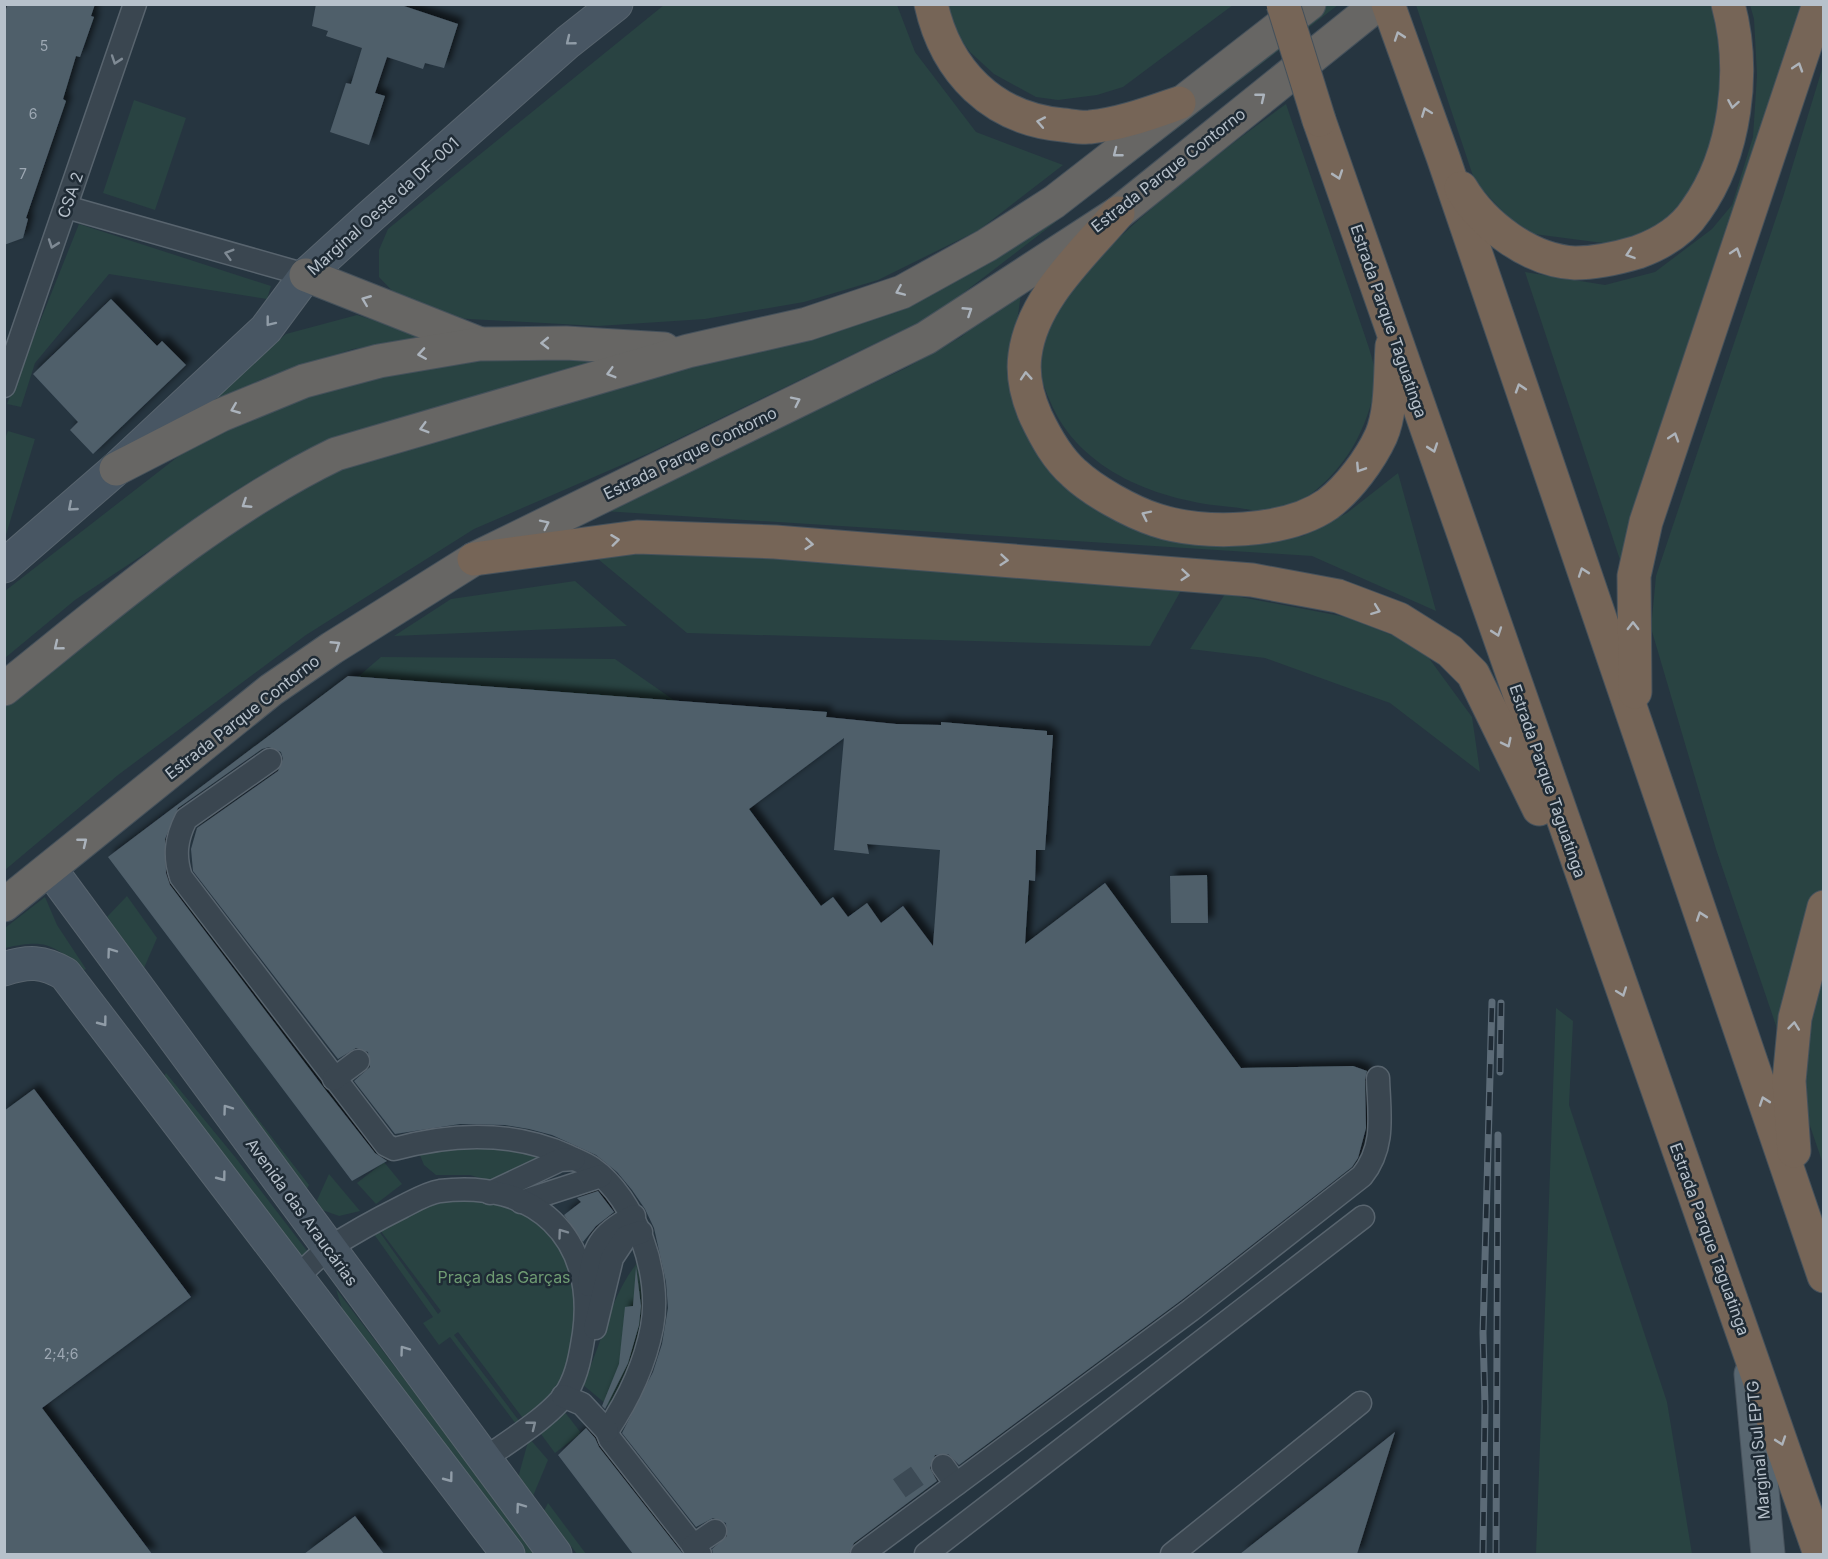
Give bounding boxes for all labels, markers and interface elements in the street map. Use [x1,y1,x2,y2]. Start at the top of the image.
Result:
one-way arrow [1393,31,1406,42]
one-way arrow [566,33,577,44]
house number: 5 [40,37,48,54]
one-way arrow [111,54,123,65]
one-way arrow [1790,62,1803,73]
one-way arrow [1254,93,1265,104]
one-way arrow [1727,98,1740,108]
street label: Estrada Parque Contorno [1087,104,1249,236]
house number: 6 [29,105,37,122]
one-way arrow [1421,107,1434,118]
one-way arrow [1036,116,1046,129]
street label: Marginal Oeste da DF-001 [303,133,463,279]
one-way arrow [1113,145,1124,156]
house number: 7 [19,165,27,182]
street label: CSA 2 [53,169,87,221]
one-way arrow [1331,169,1344,180]
street label: Estrada Parque Taguatinga [1346,222,1432,420]
one-way arrow [48,238,60,249]
one-way arrow [1625,247,1636,259]
one-way arrow [1729,247,1741,258]
one-way arrow [224,248,234,261]
one-way arrow [896,284,907,296]
one-way arrow [361,294,372,307]
one-way arrow [962,306,972,318]
one-way arrow [267,315,278,326]
one-way arrow [541,337,550,350]
one-way arrow [417,347,426,359]
one-way arrow [606,366,617,378]
one-way arrow [1020,371,1033,380]
one-way arrow [1515,383,1527,394]
one-way arrow [789,396,800,408]
one-way arrow [231,402,242,414]
street label: Estrada Parque Contorno [600,402,780,504]
one-way arrow [419,421,430,433]
one-way arrow [1667,432,1680,443]
one-way arrow [1426,442,1439,452]
one-way arrow [1356,462,1368,472]
one-way arrow [242,497,253,508]
one-way arrow [68,500,79,511]
one-way arrow [1141,511,1152,523]
one-way arrow [539,519,550,531]
one-way arrow [610,534,619,546]
one-way arrow [805,538,814,551]
one-way arrow [999,553,1008,566]
one-way arrow [1578,567,1590,578]
one-way arrow [1181,568,1190,581]
one-way arrow [1370,603,1381,615]
one-way arrow [1627,622,1639,631]
one-way arrow [1489,626,1502,637]
one-way arrow [54,639,65,650]
one-way arrow [330,641,340,653]
street label: Estrada Parque Contorno [161,651,323,783]
street label: Estrada Parque Taguatinga [1505,682,1591,880]
one-way arrow [1500,737,1512,748]
one-way arrow [76,839,87,850]
one-way arrow [1695,911,1708,922]
one-way arrow [107,947,118,958]
one-way arrow [1614,986,1627,997]
one-way arrow [96,1016,107,1027]
one-way arrow [1788,1021,1800,1030]
one-way arrow [1758,1096,1771,1107]
one-way arrow [223,1104,234,1115]
street label: Avenida das Araucárias [242,1134,362,1290]
street label: Estrada Parque Taguatinga [1666,1140,1754,1338]
one-way arrow [214,1171,225,1182]
one-way arrow [558,1228,569,1239]
park label: Praça das Garças [437,1267,571,1287]
house number: 2;4;6 [44,1345,78,1362]
one-way arrow [401,1346,412,1357]
street label: Marginal Sul EPTG [1742,1380,1774,1520]
one-way arrow [525,1421,536,1432]
one-way arrow [1774,1435,1787,1446]
one-way arrow [442,1471,453,1482]
one-way arrow [516,1503,527,1514]

